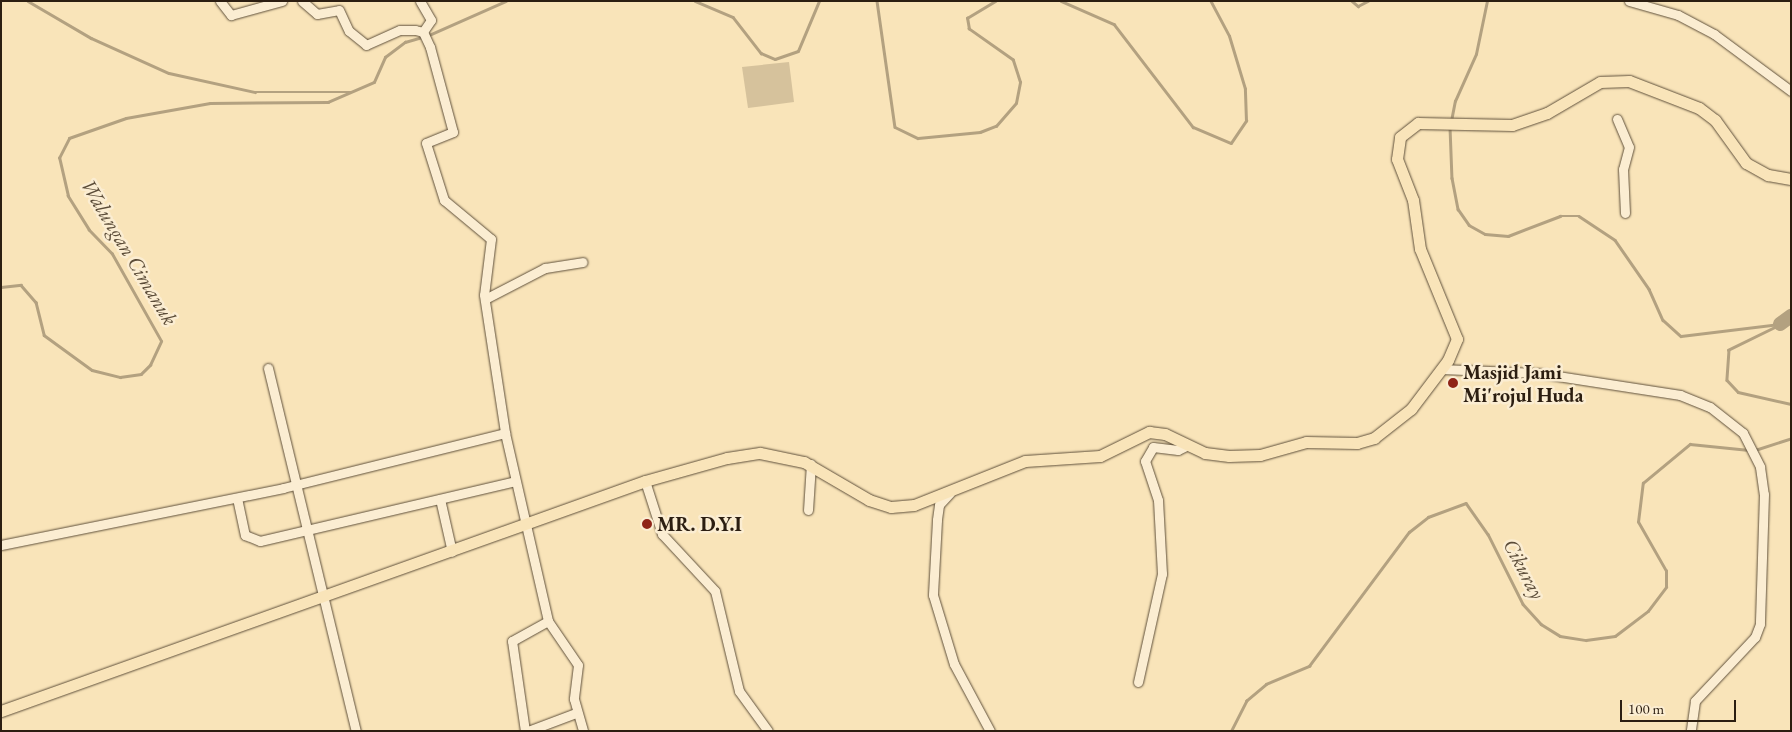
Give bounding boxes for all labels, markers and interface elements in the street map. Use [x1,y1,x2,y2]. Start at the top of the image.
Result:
water label: Walungan Cimanuk [75,174,183,330]
place label: Masjid Jami Mi'rojul Huda [1463,360,1583,407]
marker: Masjid Jami Mi'rojul Huda [1447,377,1459,389]
place label: MR. D.Y.I [657,512,742,536]
marker: MR. D.Y.I [641,518,653,530]
water label: Cikuray [1498,535,1550,603]
scale bar [1622,690,1738,722]
text: 100 m [1628,699,1664,718]

